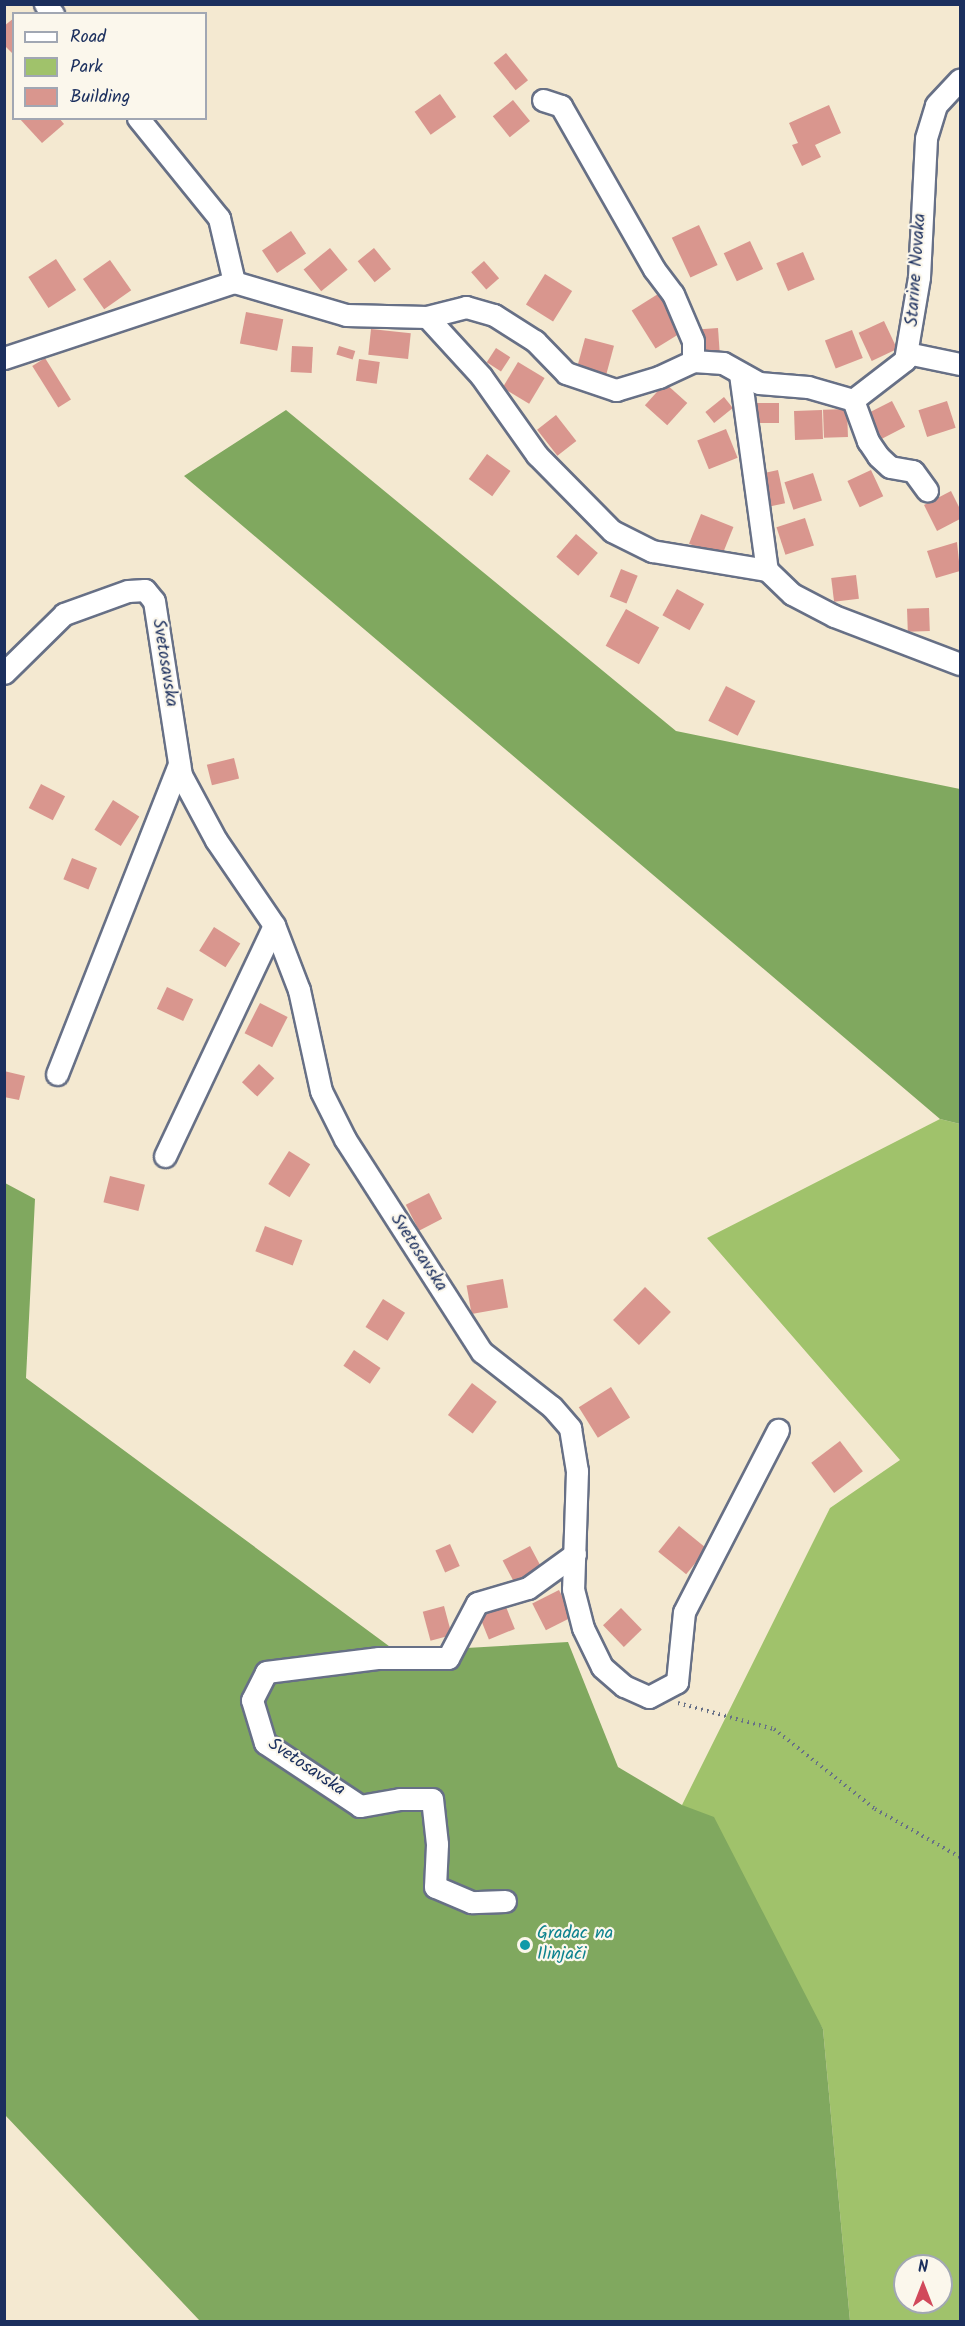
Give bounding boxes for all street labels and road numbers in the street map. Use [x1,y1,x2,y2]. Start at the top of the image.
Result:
street label: Starine Novaka [902,213,932,327]
street label: Svetosavska [146,618,182,708]
street label: Svetosavska [385,1210,451,1296]
street label: Svetosavska [263,1734,349,1802]

